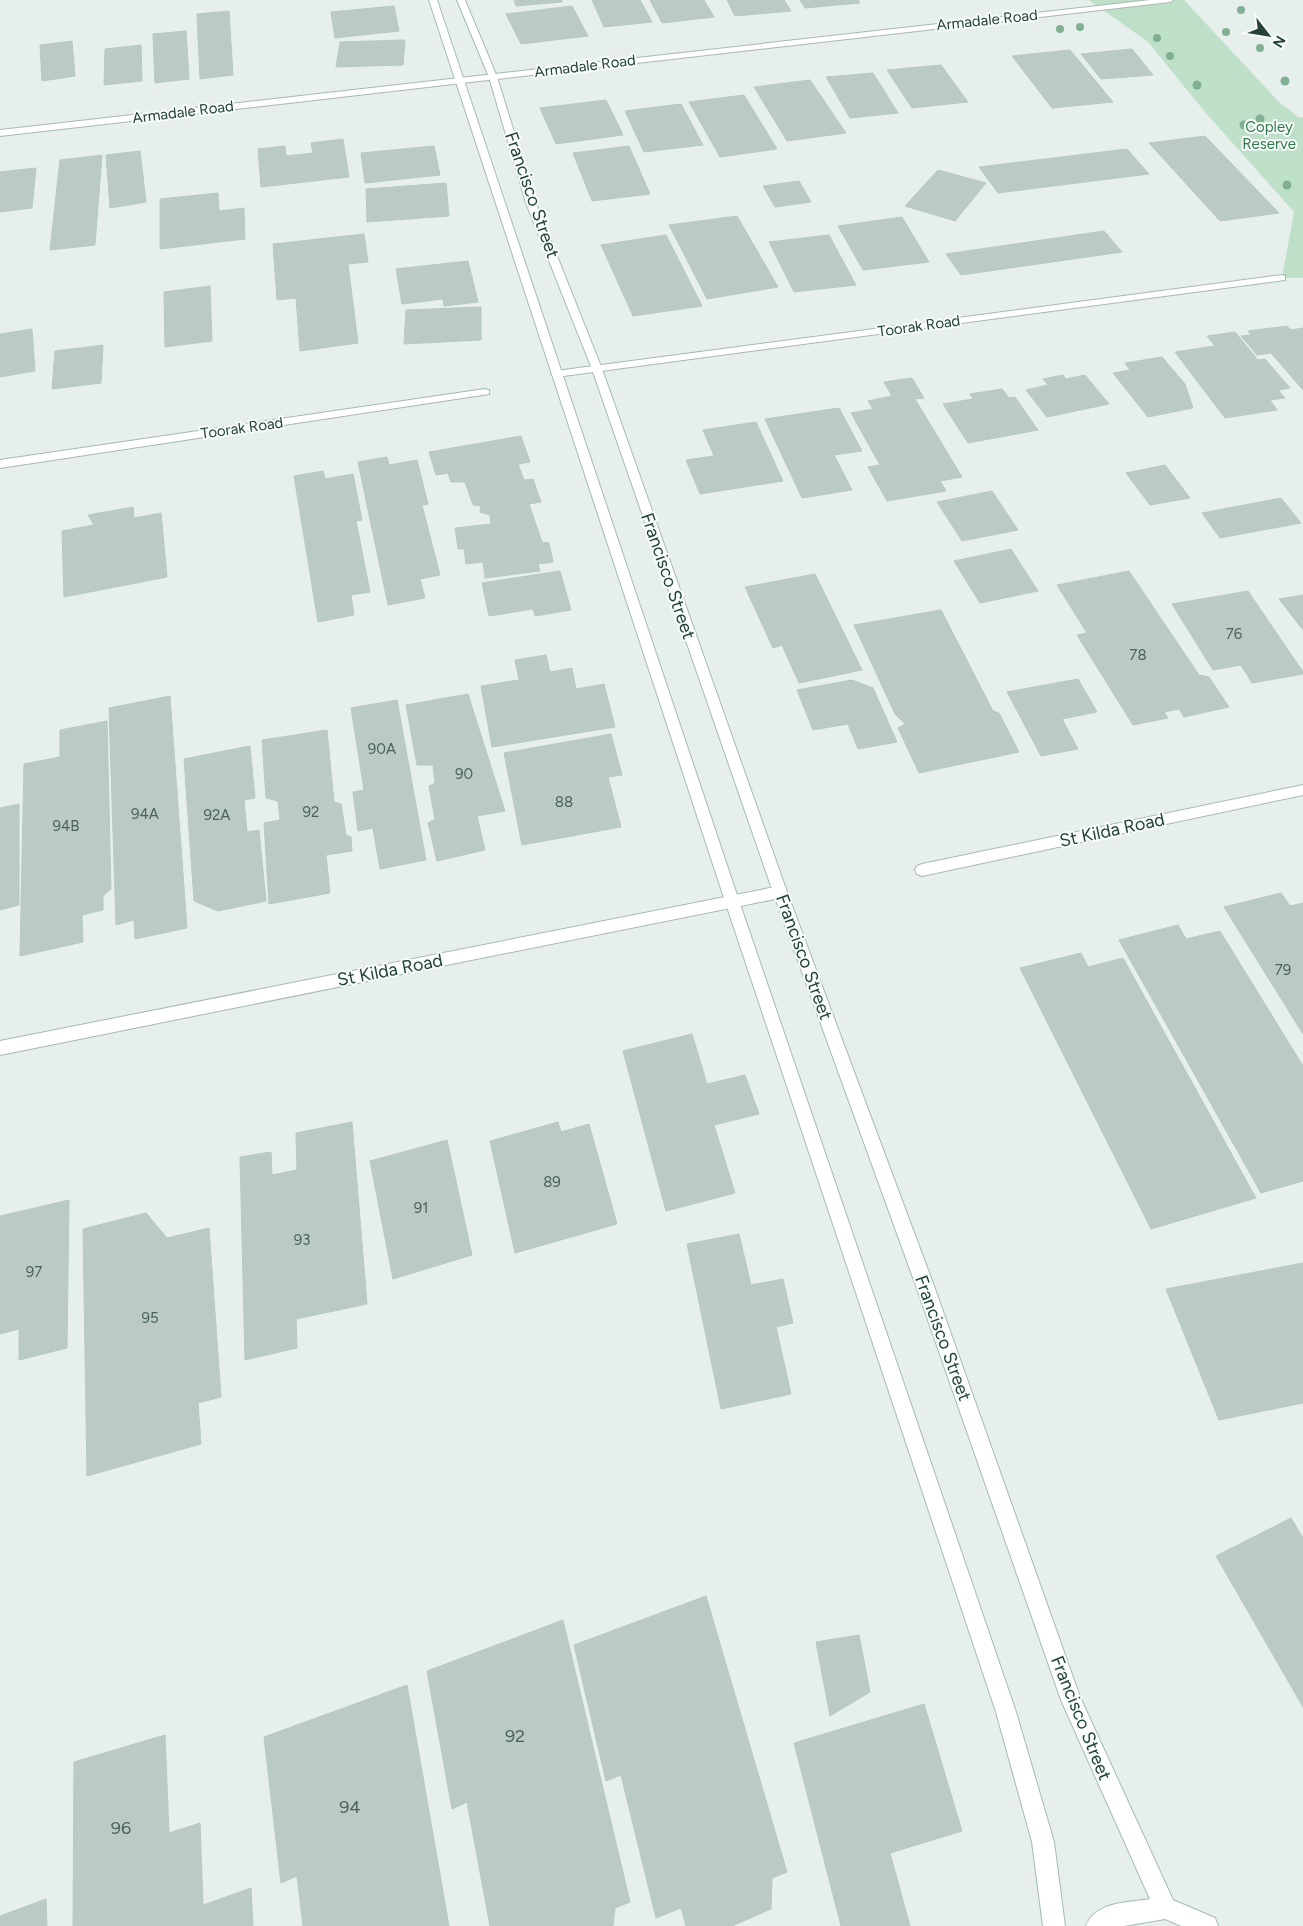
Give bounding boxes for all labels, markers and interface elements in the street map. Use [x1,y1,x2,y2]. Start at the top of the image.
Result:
street label: Armadale Road [935,6,1039,34]
north arrow [1243,10,1293,60]
text: N [1269,32,1289,50]
street label: Armadale Road [533,51,637,81]
street label: Armadale Road [131,97,235,127]
park label: Copley Reserve [1242,118,1296,153]
street label: Francisco Street [500,129,564,261]
street label: Toorak Road [877,311,961,341]
street label: Toorak Road [200,413,284,443]
street label: Francisco Street [636,510,700,642]
house number: 76 [1226,625,1243,643]
house number: 78 [1129,646,1147,664]
house number: 90A [368,740,396,758]
house number: 90 [455,765,473,783]
house number: 88 [555,793,573,811]
house number: 92 [303,803,319,821]
house number: 94A [131,805,159,823]
house number: 92A [203,806,231,824]
street label: St Kilda Road [1057,808,1167,852]
house number: 94B [53,817,79,835]
street label: Francisco Street [771,891,837,1023]
street label: St Kilda Road [335,949,445,991]
house number: 79 [1275,961,1291,979]
house number: 89 [543,1173,561,1191]
house number: 91 [414,1199,428,1217]
house number: 93 [294,1231,310,1249]
house number: 97 [26,1263,42,1281]
street label: Francisco Street [910,1272,976,1404]
house number: 95 [141,1309,159,1327]
street label: Francisco Street [1046,1653,1116,1784]
house number: 92 [505,1725,525,1747]
house number: 94 [339,1796,361,1818]
house number: 96 [111,1817,131,1839]

